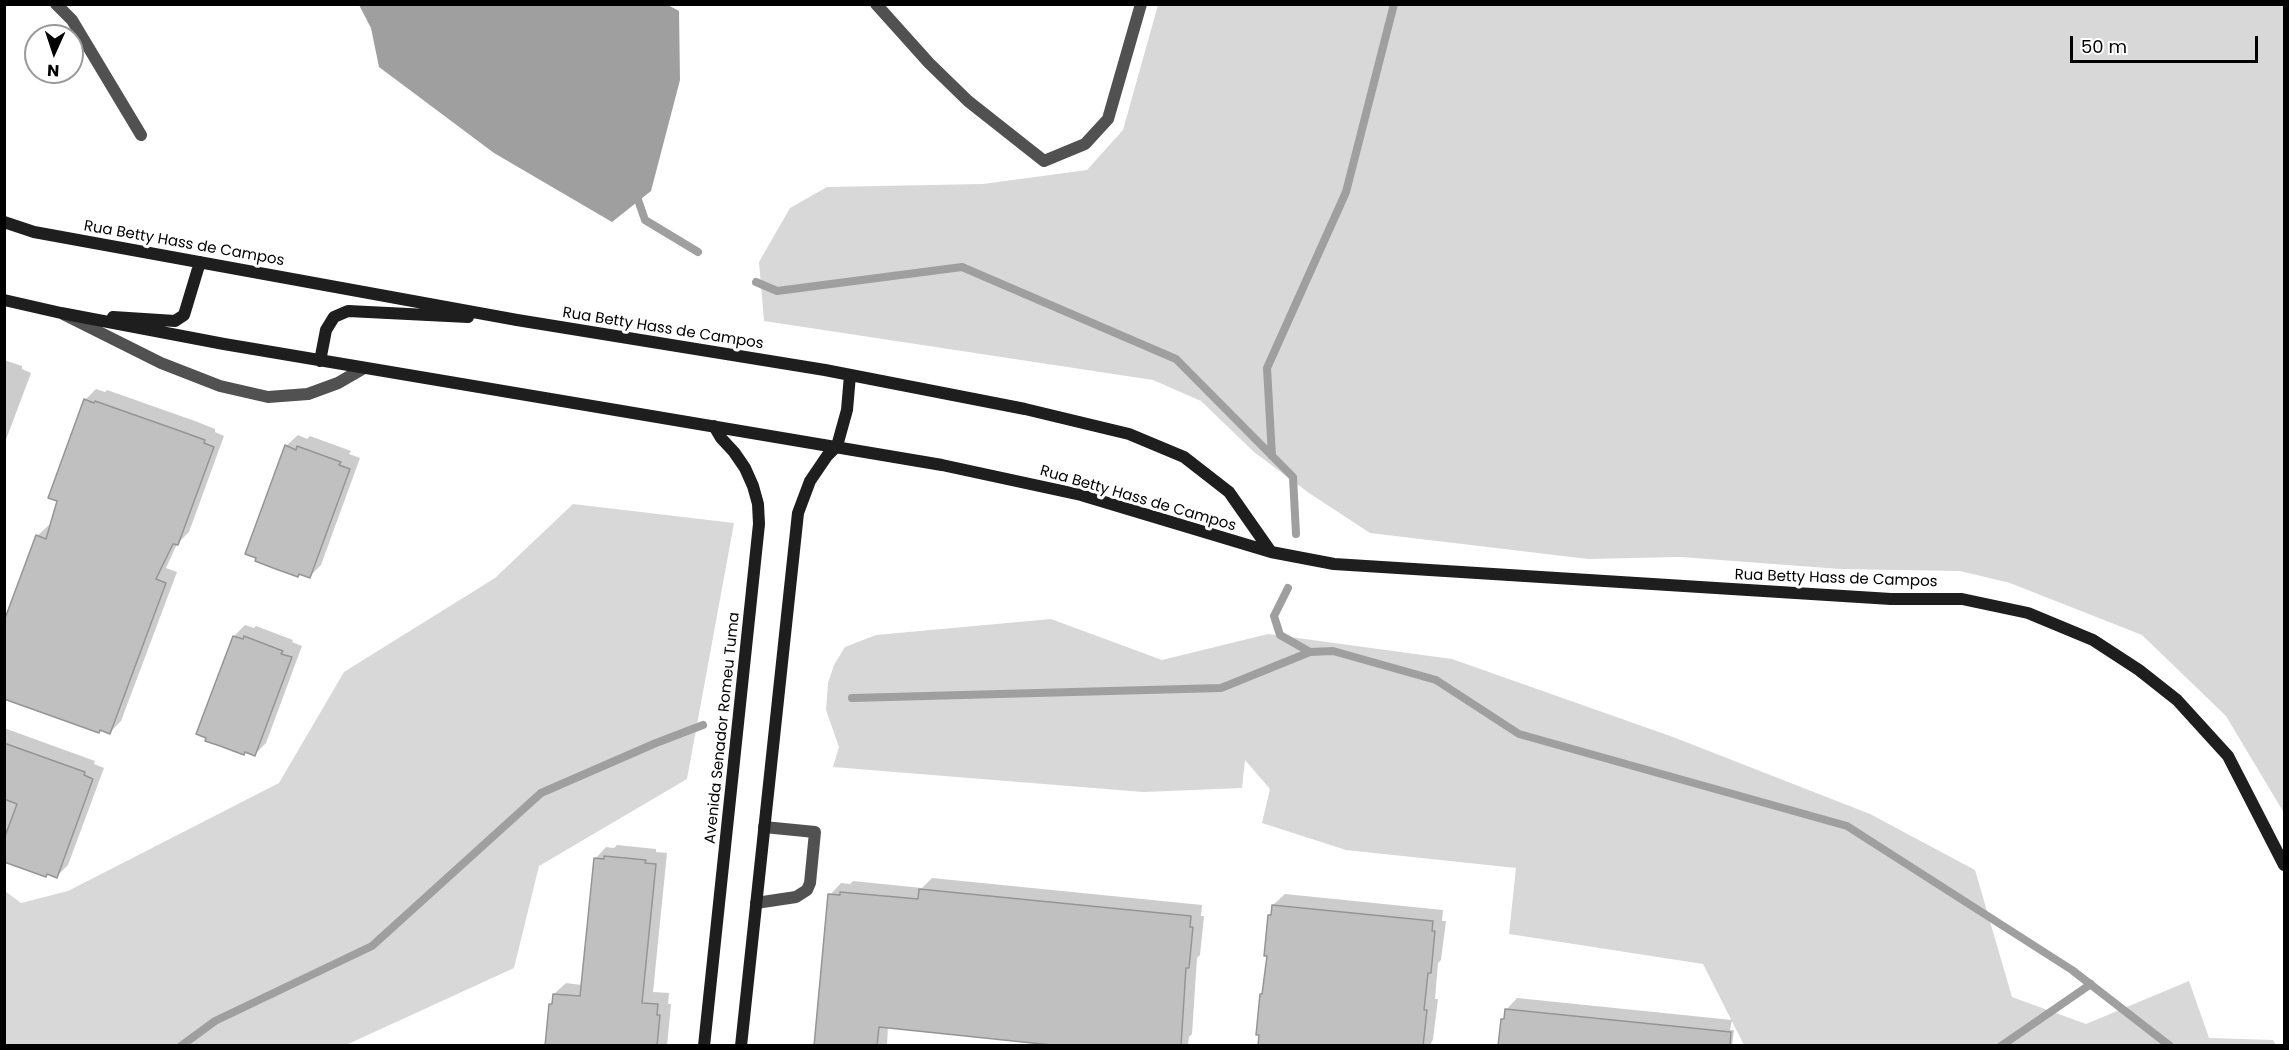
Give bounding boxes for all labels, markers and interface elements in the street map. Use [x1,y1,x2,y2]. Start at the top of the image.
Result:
north arrow [24,24,84,84]
scale bar [2073,24,2260,62]
text: 50 m [2081,34,2127,59]
text: N [47,59,60,82]
street label: Rua Betty Hass de Campos [82,218,286,270]
street label: Rua Betty Hass de Campos [561,304,765,354]
street label: Rua Betty Hass de Campos [1038,462,1238,536]
street label: Rua Betty Hass de Campos [1734,566,1938,592]
street label: Avenida Senador Romeu Tuma [702,611,744,845]

